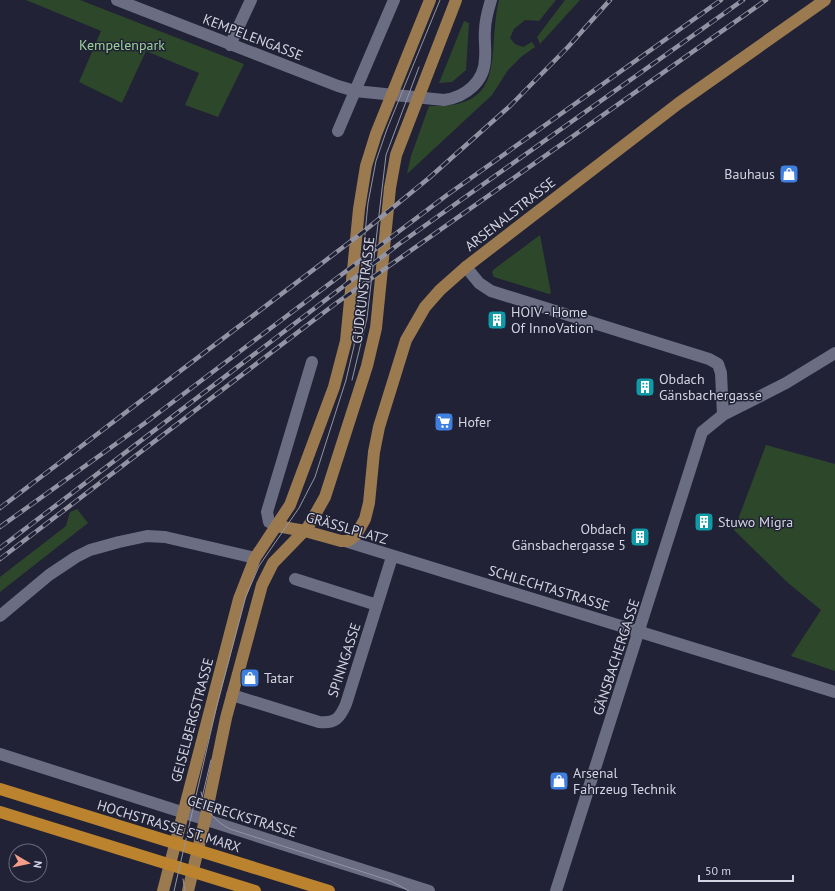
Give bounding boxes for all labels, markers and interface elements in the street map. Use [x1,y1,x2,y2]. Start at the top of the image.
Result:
street label: KEMPELENGASSE [200,10,306,64]
park label: Kempelenpark [79,36,165,54]
shop icon: Bauhaus [778,163,800,185]
place label: Bauhaus [724,165,775,183]
street label: ARSENALSTRASSE [461,173,559,255]
street label: GUDRUNSTRASSE [348,236,378,344]
place label: HOIV - Home Of InnoVation [511,303,594,337]
building icon: HOIV - Home Of InnoVation [486,309,508,331]
place label: Obdach Gänsbachergasse [659,370,762,404]
building icon: Obdach Gänsbachergasse [634,376,656,398]
supermarket icon: Hofer [433,411,455,433]
place label: Hofer [458,413,491,431]
street label: GRÄSSLPLATZ [304,508,390,548]
building icon: Stuwo Migra [693,511,715,533]
place label: Stuwo Migra [718,513,793,531]
place label: Obdach Gänsbachergasse 5 [512,520,626,554]
building icon: Obdach Gänsbachergasse 5 [629,526,651,548]
street label: SCHLECHTASTRASSE [486,561,612,615]
street label: GÄNSBACHERGASSE [589,596,643,718]
street label: SPINNGASSE [323,620,365,700]
street label: GEISELBERGSTRASSE [167,656,217,784]
shop icon: Tatar [239,667,261,689]
place label: Tatar [264,669,294,687]
place label: Arsenal Fahrzeug Technik [573,764,676,798]
shop icon: Arsenal Fahrzeug Technik [548,770,570,792]
street label: GEIERECKSTRASSE [185,791,299,841]
street label: HOCHSTRASSE ST. MARX [95,796,243,856]
north arrow [8,843,48,883]
scale bar [699,857,793,883]
text: N [30,860,45,869]
text: 50 m [705,863,731,878]

